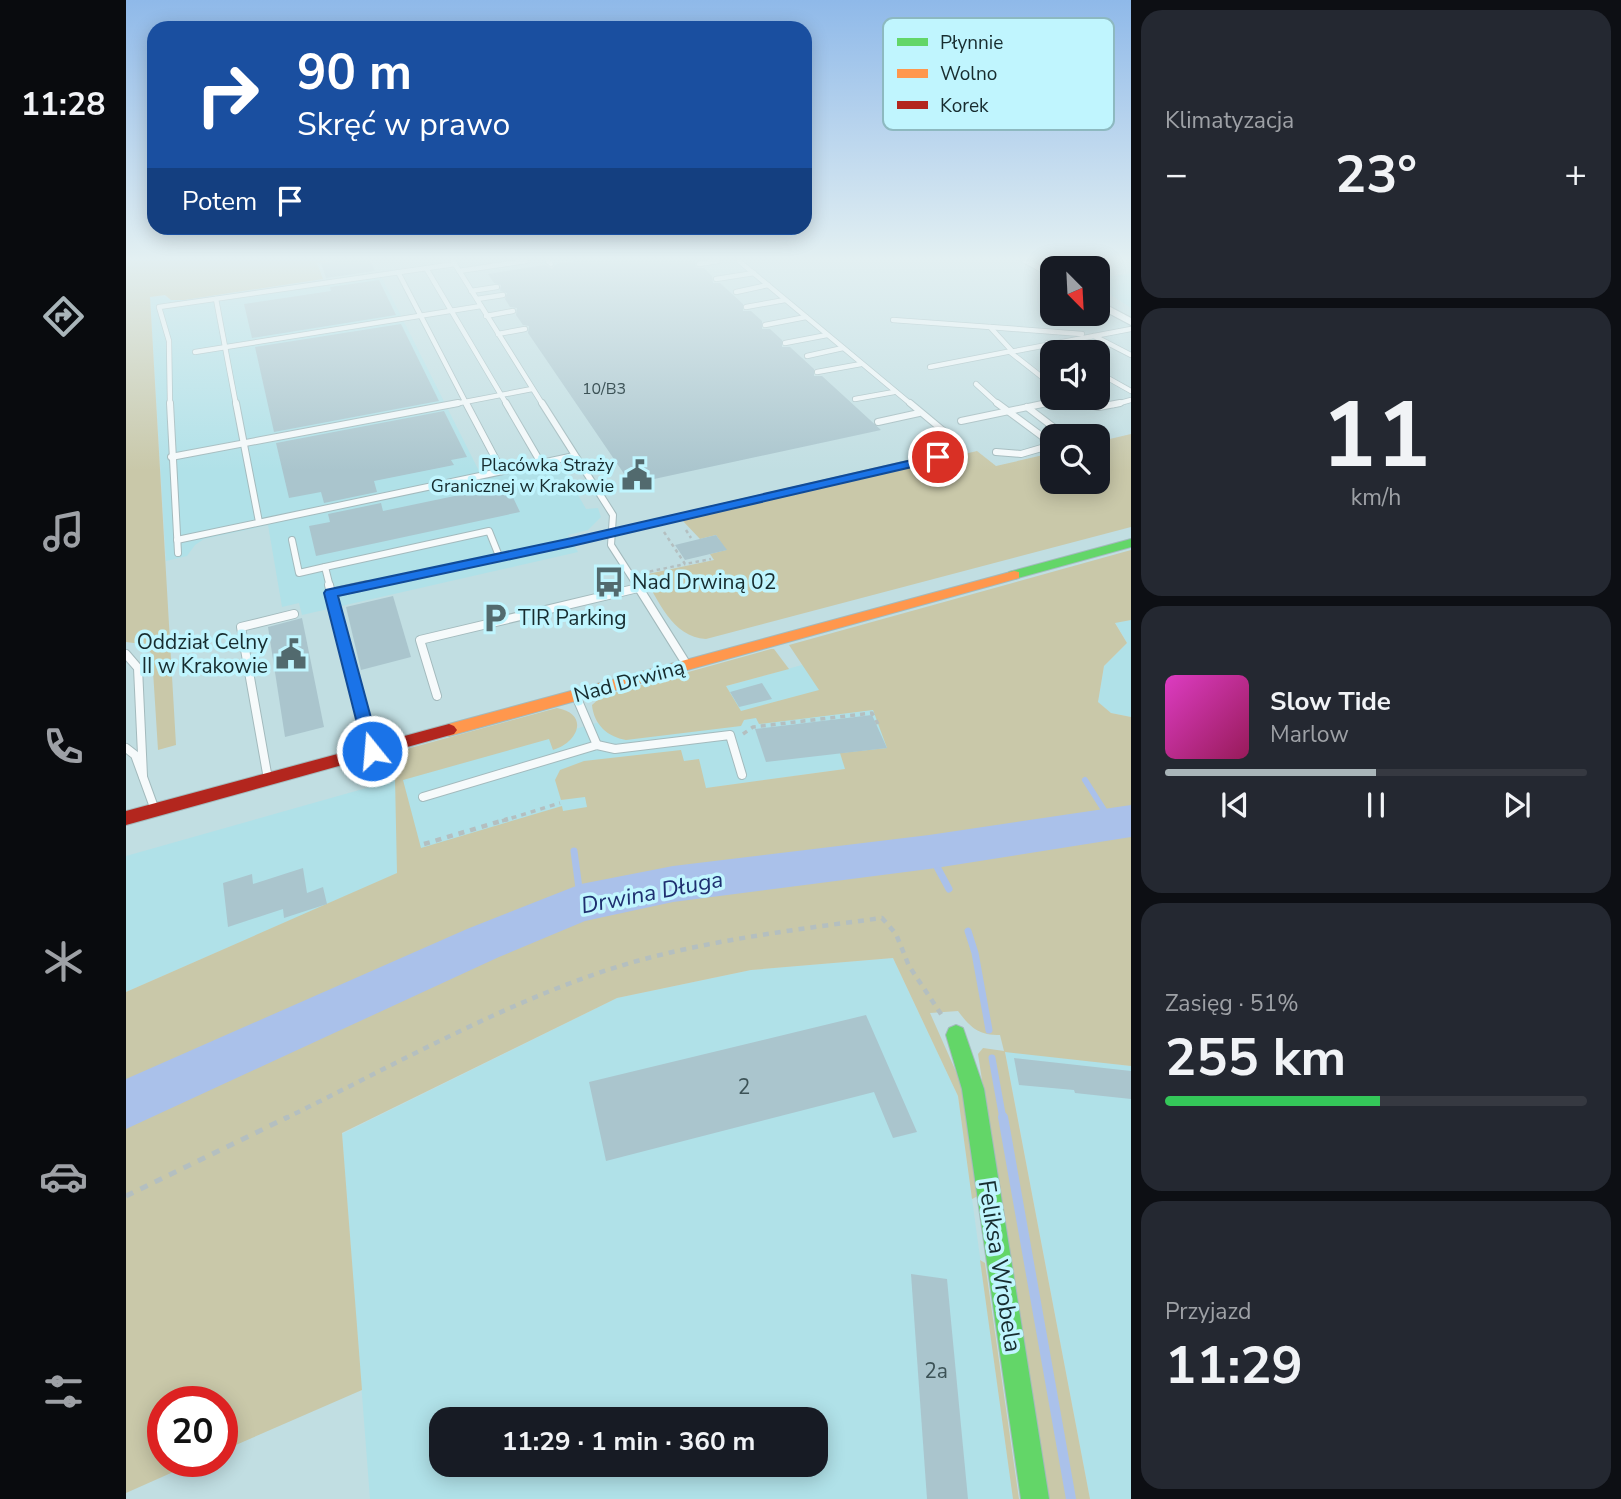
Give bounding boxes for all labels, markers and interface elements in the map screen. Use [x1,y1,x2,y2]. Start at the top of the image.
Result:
legend [883,18,1114,130]
text: Płynnie [940,30,1003,56]
text: 90 m [297,39,412,106]
icon: right [182,49,273,140]
text: Wolno [940,61,997,87]
text: 11:28 [21,83,105,126]
text: Korek [940,93,989,119]
text: Skręć w prawo [297,103,510,146]
text: Klimatyzacja [1165,105,1294,136]
text: 23° [1335,139,1417,210]
text: − [1165,149,1188,200]
text: + [1564,149,1587,200]
icon: arrive [271,182,309,220]
text: Potem [182,184,257,219]
north arrow [1040,256,1110,326]
map controls [1040,256,1110,494]
icon: directions [39,292,88,341]
button: sound [1040,340,1110,410]
text: 11 [1321,374,1431,498]
house number: 10/B3 [582,378,626,400]
button: search [1040,424,1110,494]
pin [908,427,968,487]
icon: arrive [919,438,957,476]
place label: Placówka Straży Granicznej w Krakowie [431,453,615,498]
public building icon: Placówka Straży Granicznej w Krakowie [620,458,654,492]
text: km/h [1351,482,1401,513]
icon: music [39,507,88,556]
bus stop icon: Nad Drwiną 02 [592,565,626,599]
place label: Nad Drwiną 02 [632,568,776,596]
parking icon: TIR Parking [478,601,512,635]
place label: TIR Parking [518,604,627,632]
place label: Oddział Celny II w Krakowie [137,628,268,680]
public building icon: Oddział Celny II w Krakowie [274,637,308,671]
street label: Nad Drwiną [570,653,688,709]
text: Slow Tide [1270,684,1391,719]
position arrow [335,714,409,788]
text: Marlow [1270,719,1349,750]
icon: phone [39,722,88,771]
icon: previous [1216,786,1254,824]
icon: pause [1357,786,1395,824]
icon: next [1498,786,1536,824]
water label: Drwina Długa [578,864,726,921]
icon: climate [39,937,88,986]
text: Zasięg · 51% [1165,988,1299,1019]
text: 255 km [1165,1022,1346,1093]
house number: 2 [738,1073,750,1101]
icon: car [39,1152,88,1201]
street label: Feliksa Wrobela [971,1178,1029,1354]
text: Przyjazd [1165,1296,1251,1327]
text: 11:29 [1165,1330,1303,1401]
house number: 2a [924,1357,948,1385]
icon: filters [39,1367,88,1416]
speed limit sign: 20 [147,1386,238,1477]
text: 11:29 · 1 min · 360 m [502,1424,755,1459]

